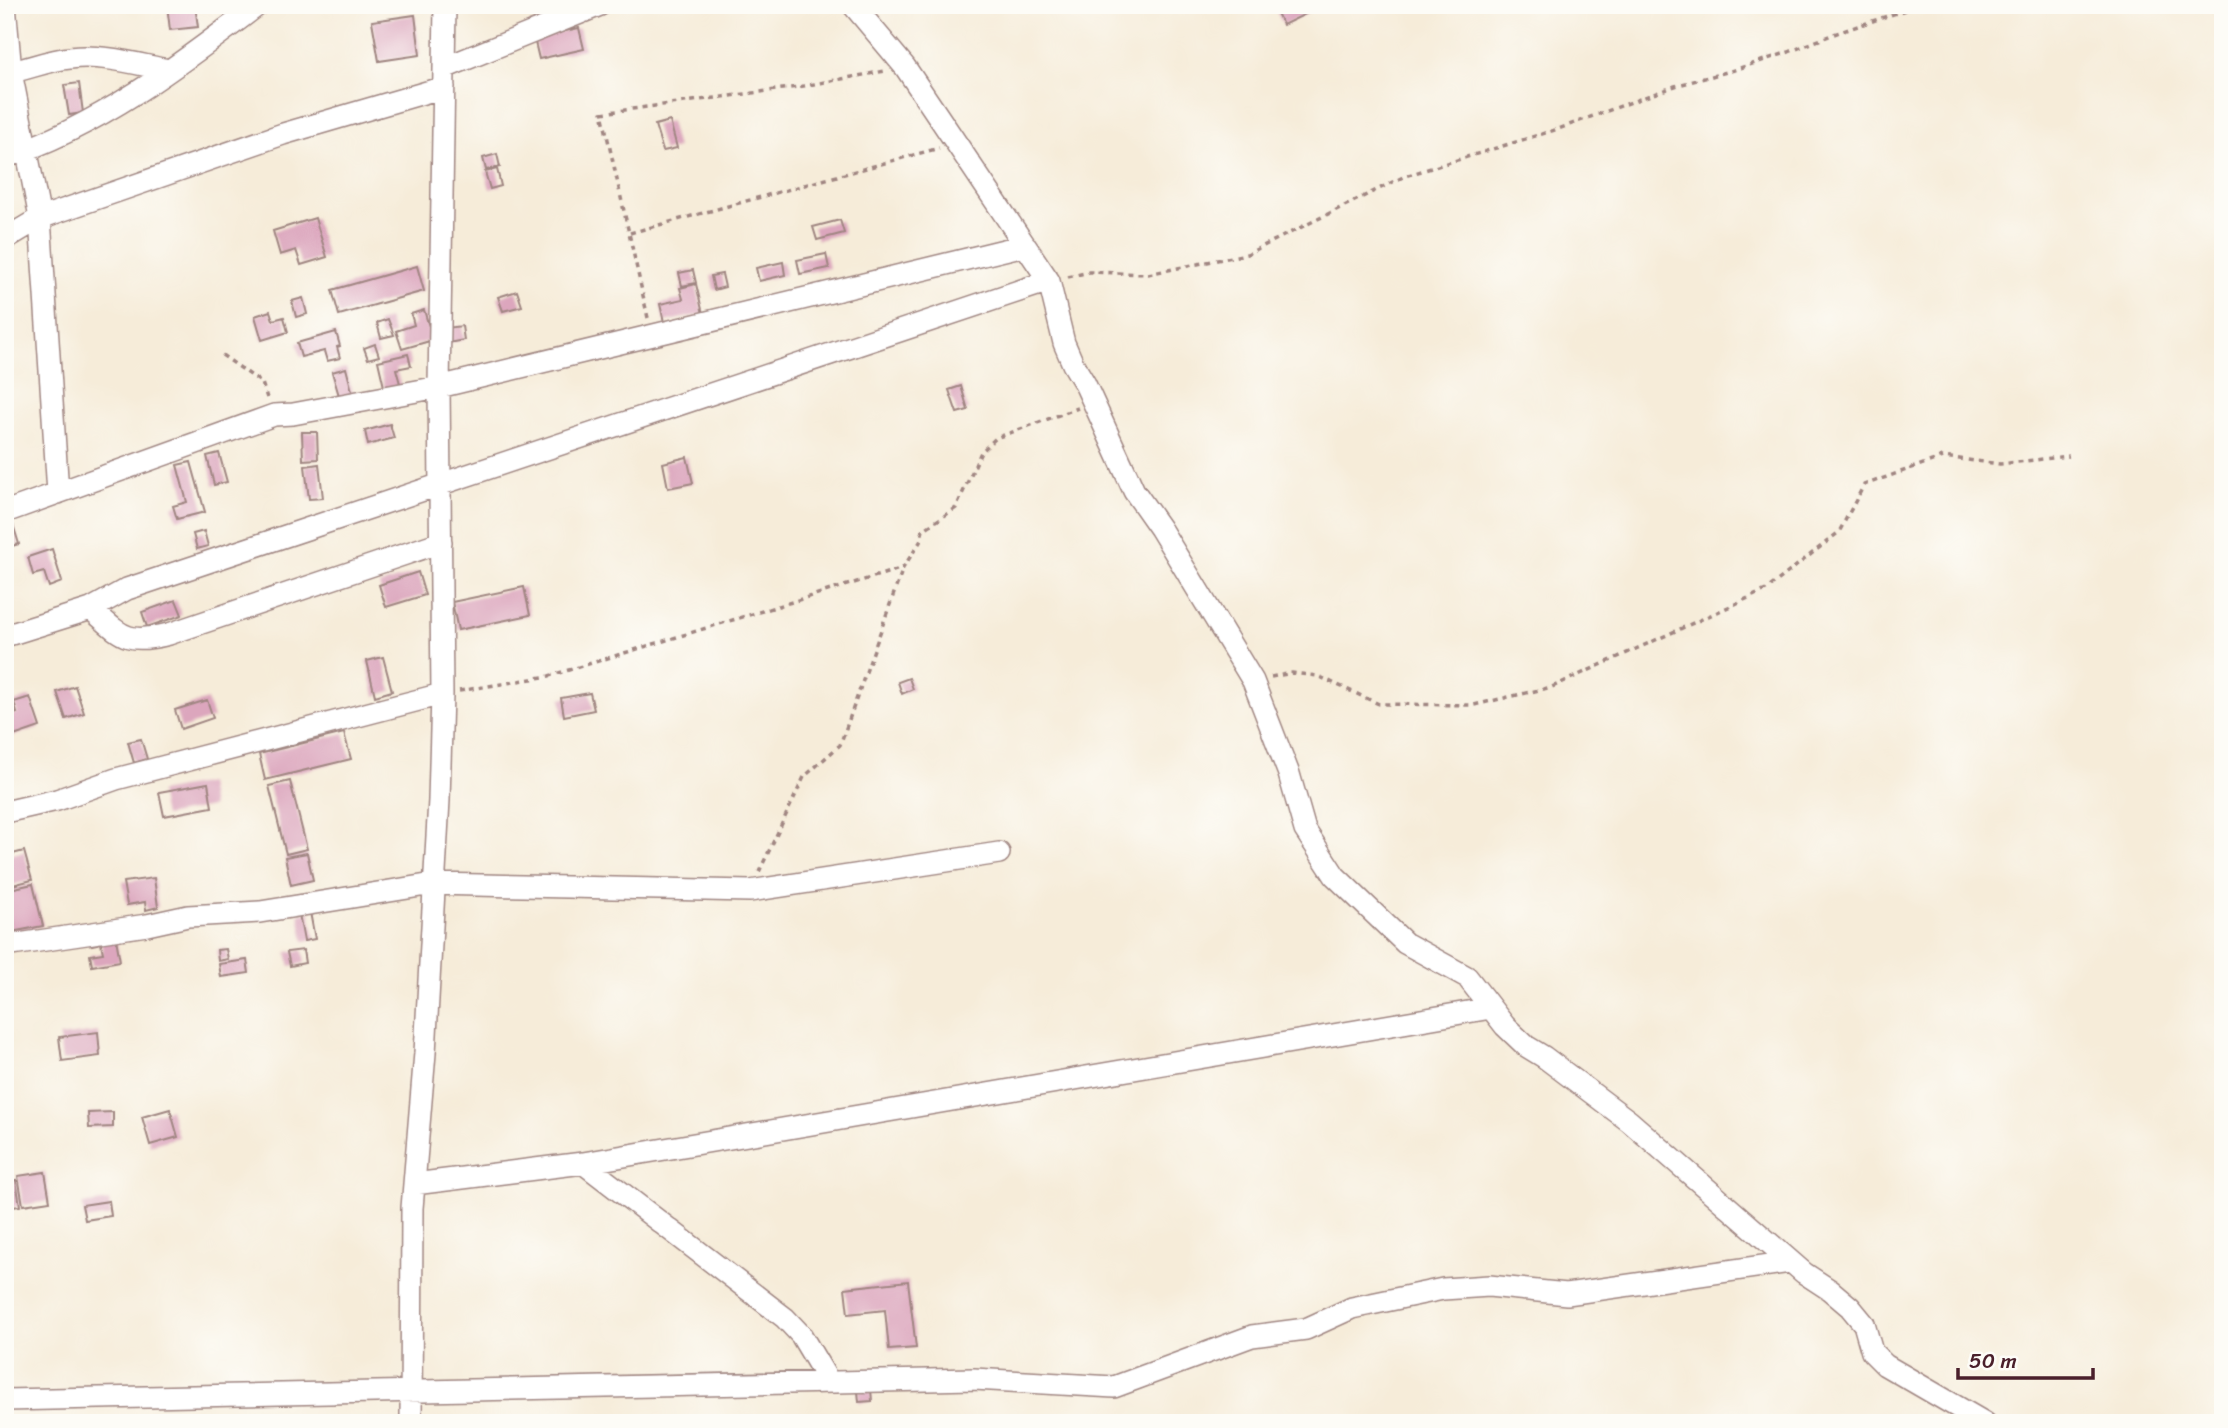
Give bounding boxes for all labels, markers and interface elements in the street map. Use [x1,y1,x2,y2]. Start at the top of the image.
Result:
scale bar [1958,1337,2093,1381]
text: 50 m [1969,1342,2017,1380]

